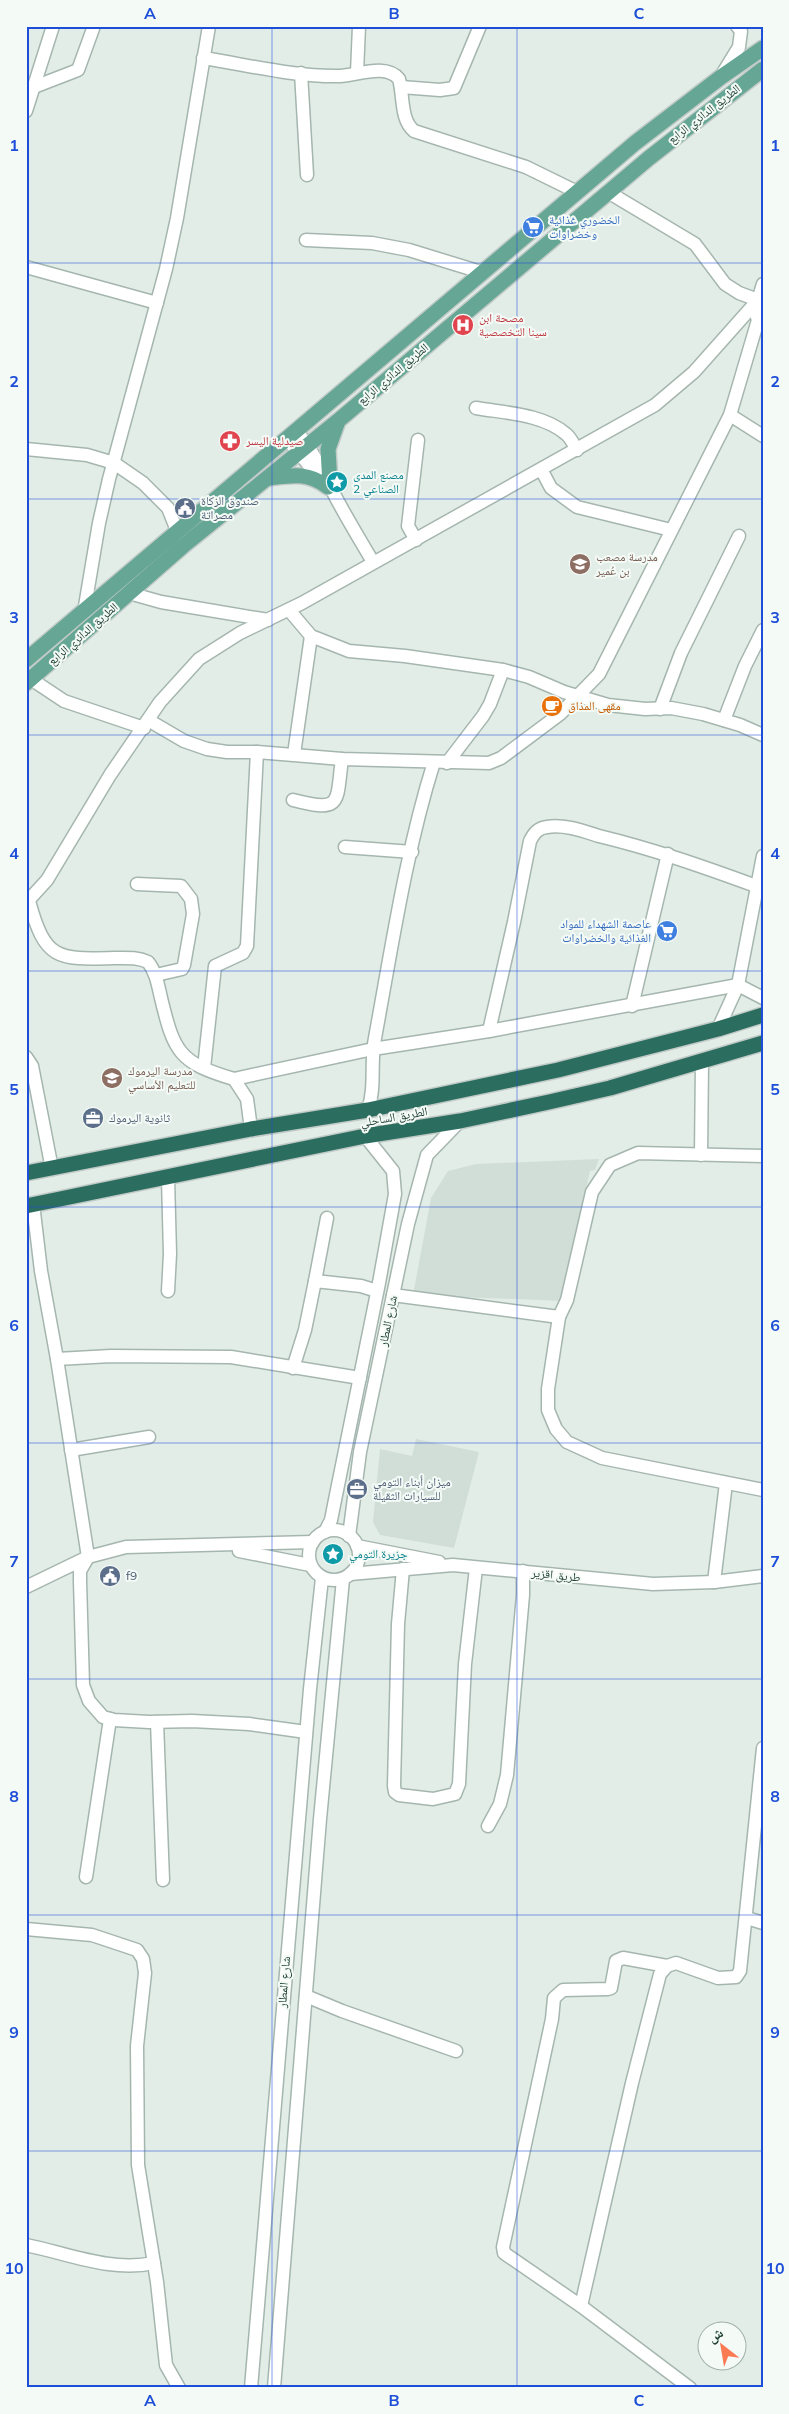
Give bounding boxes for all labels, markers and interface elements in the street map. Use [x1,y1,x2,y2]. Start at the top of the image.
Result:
text: A [144,3,156,23]
text: B [388,3,400,23]
text: C [634,3,645,23]
street label: الطريق الدائري الرابع [665,81,745,149]
text: 1 [9,135,19,155]
text: 1 [770,135,780,155]
place label: الخضوري غذائية وخضراوات [549,212,620,241]
supermarket icon: الخضوري غذائية وخضراوات [521,215,545,239]
place label: مصحة ابن سينا التخصصية [479,310,547,339]
hospital icon: مصحة ابن سينا التخصصية [451,313,475,337]
street label: الطريق الدائري الرابع [354,340,433,410]
text: 2 [9,371,19,391]
text: 2 [770,371,780,391]
pharmacy icon: صيدلية اليسر [218,429,242,453]
place label: صيدلية اليسر [245,433,303,448]
place label: مصنع المدى الصناعي 2 [353,467,404,499]
place icon: مصنع المدى الصناعي 2 [325,470,349,494]
place label: صندوق الزكاة مصراتة [201,493,259,522]
public building icon: صندوق الزكاة مصراتة [173,496,197,520]
place label: مدرسة مصعب بن عُمير [595,549,658,578]
school or university icon: مدرسة مصعب بن عُمير [568,552,592,576]
street label: الطريق الدائري الرابع [45,599,123,670]
text: 3 [9,607,19,627]
text: 3 [770,607,780,627]
cafe icon: مقهى المذاق [540,694,564,718]
place label: مقهى المذاق [568,698,621,713]
text: 4 [9,843,19,863]
text: 4 [770,843,780,863]
place label: عاصمة الشهداء للمواد الغذائية والخضراوات [560,916,651,945]
supermarket icon: عاصمة الشهداء للمواد الغذائية والخضراوات [655,919,679,943]
place label: مدرسة اليرموك للتعليم الأساسي [128,1063,196,1095]
school or university icon: مدرسة اليرموك للتعليم الأساسي [100,1066,124,1090]
text: 5 [9,1079,19,1099]
text: 5 [770,1079,780,1099]
street label: الطريق الساحلي [359,1103,429,1133]
office icon: ثانوية اليرموك [81,1106,105,1130]
place label: ثانوية اليرموك [109,1110,171,1125]
street label: شارع المطار [375,1294,401,1349]
text: 6 [9,1315,19,1335]
text: 6 [770,1315,780,1335]
place label: ميزان أبناء التومي للسيارات الثقيلة [373,1474,451,1503]
office icon: ميزان أبناء التومي للسيارات الثقيلة [345,1477,369,1501]
place icon: جزيرة التومي [321,1542,345,1566]
place label: جزيرة التومي [349,1546,408,1564]
text: 7 [9,1551,19,1571]
text: 7 [770,1551,780,1571]
public building icon: f9 [98,1564,122,1588]
street label: طريق اقزير [530,1564,581,1585]
place label: f9 [126,1568,137,1583]
text: 8 [9,1786,19,1806]
text: 8 [770,1786,780,1806]
street label: شارع المطار [274,1956,294,2009]
text: 9 [9,2022,19,2042]
text: 9 [770,2022,780,2042]
text: 10 [4,2258,24,2278]
text: 10 [765,2258,785,2278]
north arrow [696,2322,746,2372]
text: ش [704,2323,726,2346]
text: A [144,2390,156,2410]
text: B [388,2390,400,2410]
text: C [634,2390,645,2410]

